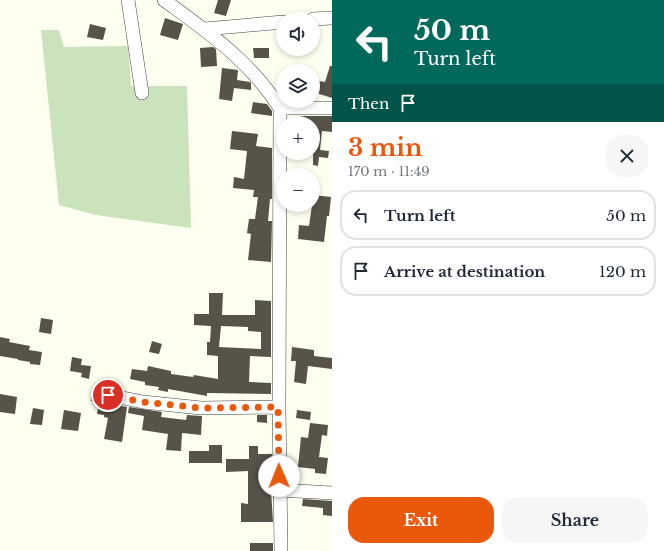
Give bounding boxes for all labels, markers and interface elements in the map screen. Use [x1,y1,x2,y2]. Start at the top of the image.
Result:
map controls [276,12,320,212]
button: sound [276,12,320,56]
text: 50 m [414,13,490,48]
icon: left [348,16,400,68]
text: Turn left [414,48,496,70]
button: layers [276,64,320,108]
icon: arrive [397,92,419,114]
text: Then [348,94,389,113]
button: + [276,116,320,160]
text: 3 min [348,133,422,162]
button: close [606,135,648,177]
text: 170 m · 11:49 [348,163,430,180]
button: − [276,168,320,212]
icon: left [350,204,372,226]
text: Turn left [384,206,455,225]
text: 50 m [606,206,646,225]
icon: arrive [350,260,372,282]
text: Arrive at destination [384,262,545,281]
text: 120 m [599,262,646,281]
pin [91,378,125,412]
icon: arrive [97,384,119,406]
position arrow [258,455,300,497]
button: Exit [348,497,494,543]
button: Share [502,497,648,543]

